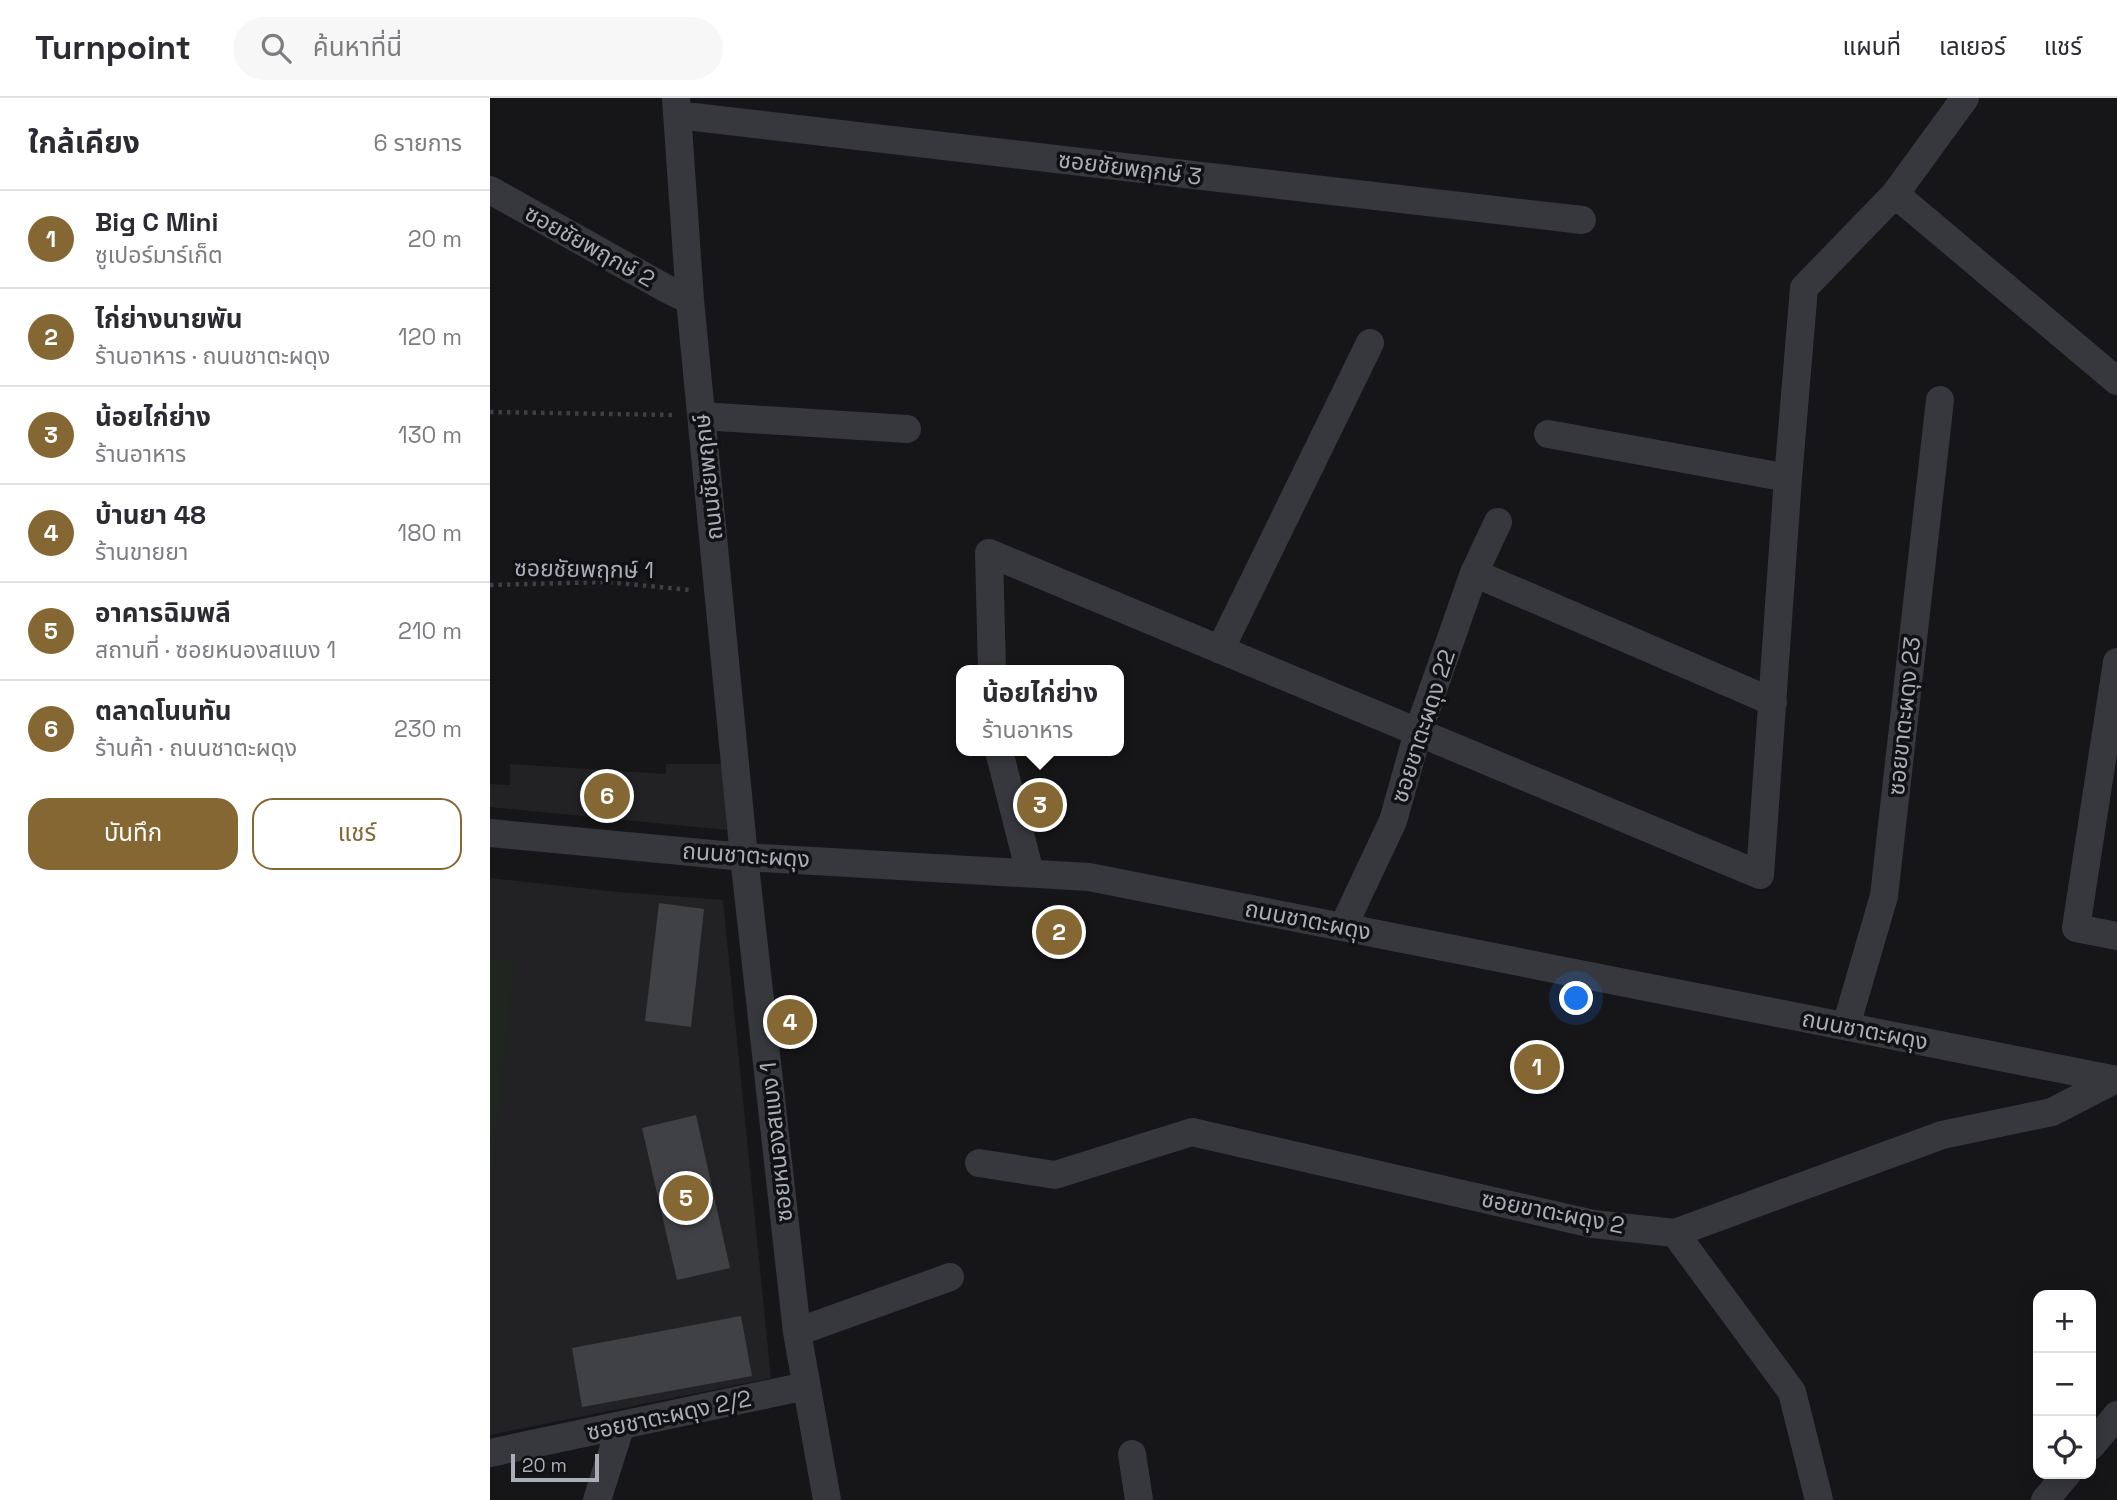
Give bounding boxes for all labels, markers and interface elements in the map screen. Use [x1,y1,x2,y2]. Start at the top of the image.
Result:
search box [233,17,723,80]
text: Turnpoint [35,27,191,69]
icon: search [257,29,295,67]
text: ค้นหาที่นี่ [313,30,402,64]
text: แผนที่ [1843,31,1901,62]
text: เลเยอร์ [1939,31,2006,62]
text: แชร์ [2044,31,2082,62]
text: ใกล้เคียง [28,123,140,162]
text: 6 รายการ [373,128,462,158]
street label: ซอยชัยพฤกษ์ 3 [1057,144,1203,192]
street label: ซอยชัยพฤกษ์ 2 [520,198,660,294]
text: Big C Mini [95,205,219,239]
text: 1 [46,224,56,254]
text: 20 m [408,224,462,254]
text: ซูเปอร์มาร์เก็ต [95,240,223,270]
text: ไก่ย่างนายพัน [95,302,243,336]
text: 2 [44,322,58,352]
text: 120 m [398,322,462,352]
text: ร้านอาหาร · ถนนชาตะผดุง [95,341,330,371]
text: น้อยไก่ย่าง [95,400,211,434]
street label: ถนนชัยพฤกษ์ [686,412,730,542]
text: 3 [44,420,58,450]
text: 130 m [398,420,462,450]
text: ร้านอาหาร [95,439,186,469]
text: บ้านยา 48 [95,498,206,532]
text: 4 [44,518,58,548]
text: 180 m [398,518,462,548]
text: ร้านขายยา [95,537,188,567]
street label: ซอยชัยพฤกษ์ 1 [514,553,654,585]
text: อาคารฉิมพลี [95,596,231,630]
text: 5 [44,616,58,646]
text: 210 m [398,616,462,646]
text: สถานที่ · ซอยหนองสแบง 1 [95,635,336,665]
street label: ซอยขาตะผดุง 23 [1881,635,1927,797]
street label: ซอยชาตะผดุง 22 [1384,646,1462,806]
popup [956,665,1124,756]
text: น้อยไก่ย่าง [982,676,1098,710]
text: ตลาดโนนทัน [95,694,231,728]
text: 6 [44,714,58,744]
text: 230 m [394,714,462,744]
text: ร้านอาหาร [982,715,1073,745]
text: ร้านค้า · ถนนชาตะผดุง [95,733,297,763]
pin: 6 [584,770,630,822]
pin: 3 [1017,779,1063,831]
button: บันทึก [28,798,238,870]
button: แชร์ [252,798,462,870]
street label: ถนนชาตะผดุง [681,836,811,874]
street label: ถนนชาตะผดุง [1242,893,1374,947]
pin: 2 [1036,906,1082,958]
your location [1559,981,1593,1015]
pin: 4 [767,996,813,1048]
street label: ถนนชาตะผดุง [1799,1003,1931,1057]
pin: 1 [1514,1041,1560,1093]
street label: ซอยหนองสแบง 1 [753,1061,799,1223]
pin: 5 [663,1172,709,1224]
street label: ซอยขาตะผดุง 2 [1479,1183,1627,1241]
map controls [2033,1290,2096,1479]
button: + [2033,1290,2096,1353]
button: − [2033,1353,2096,1416]
street label: ซอยชาตะผดุง 2/2 [584,1383,754,1447]
button: locate [2033,1416,2096,1479]
scale bar [511,1451,598,1483]
text: 20 m [522,1453,567,1478]

